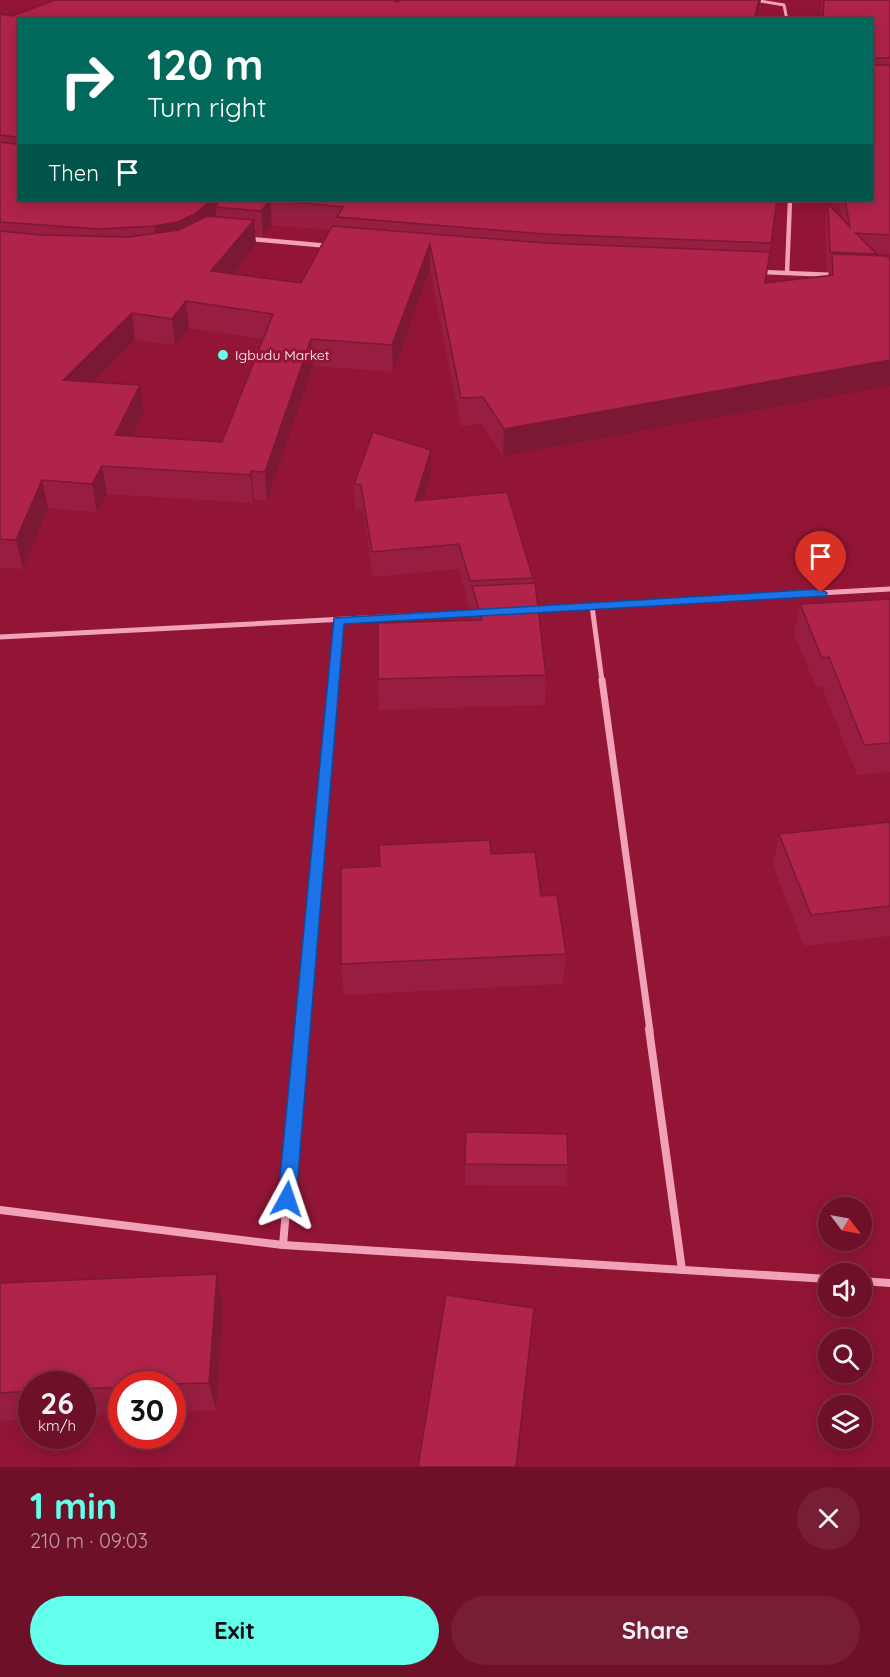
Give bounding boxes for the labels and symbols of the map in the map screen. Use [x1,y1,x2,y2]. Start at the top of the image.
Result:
place label: Igbudu Market [235,346,330,364]
marker: Igbudu Market [216,348,230,362]
pin [795,531,846,593]
position arrow [255,1167,319,1231]
north arrow [818,1197,872,1251]
speed limit sign: 30 [108,1371,186,1449]

